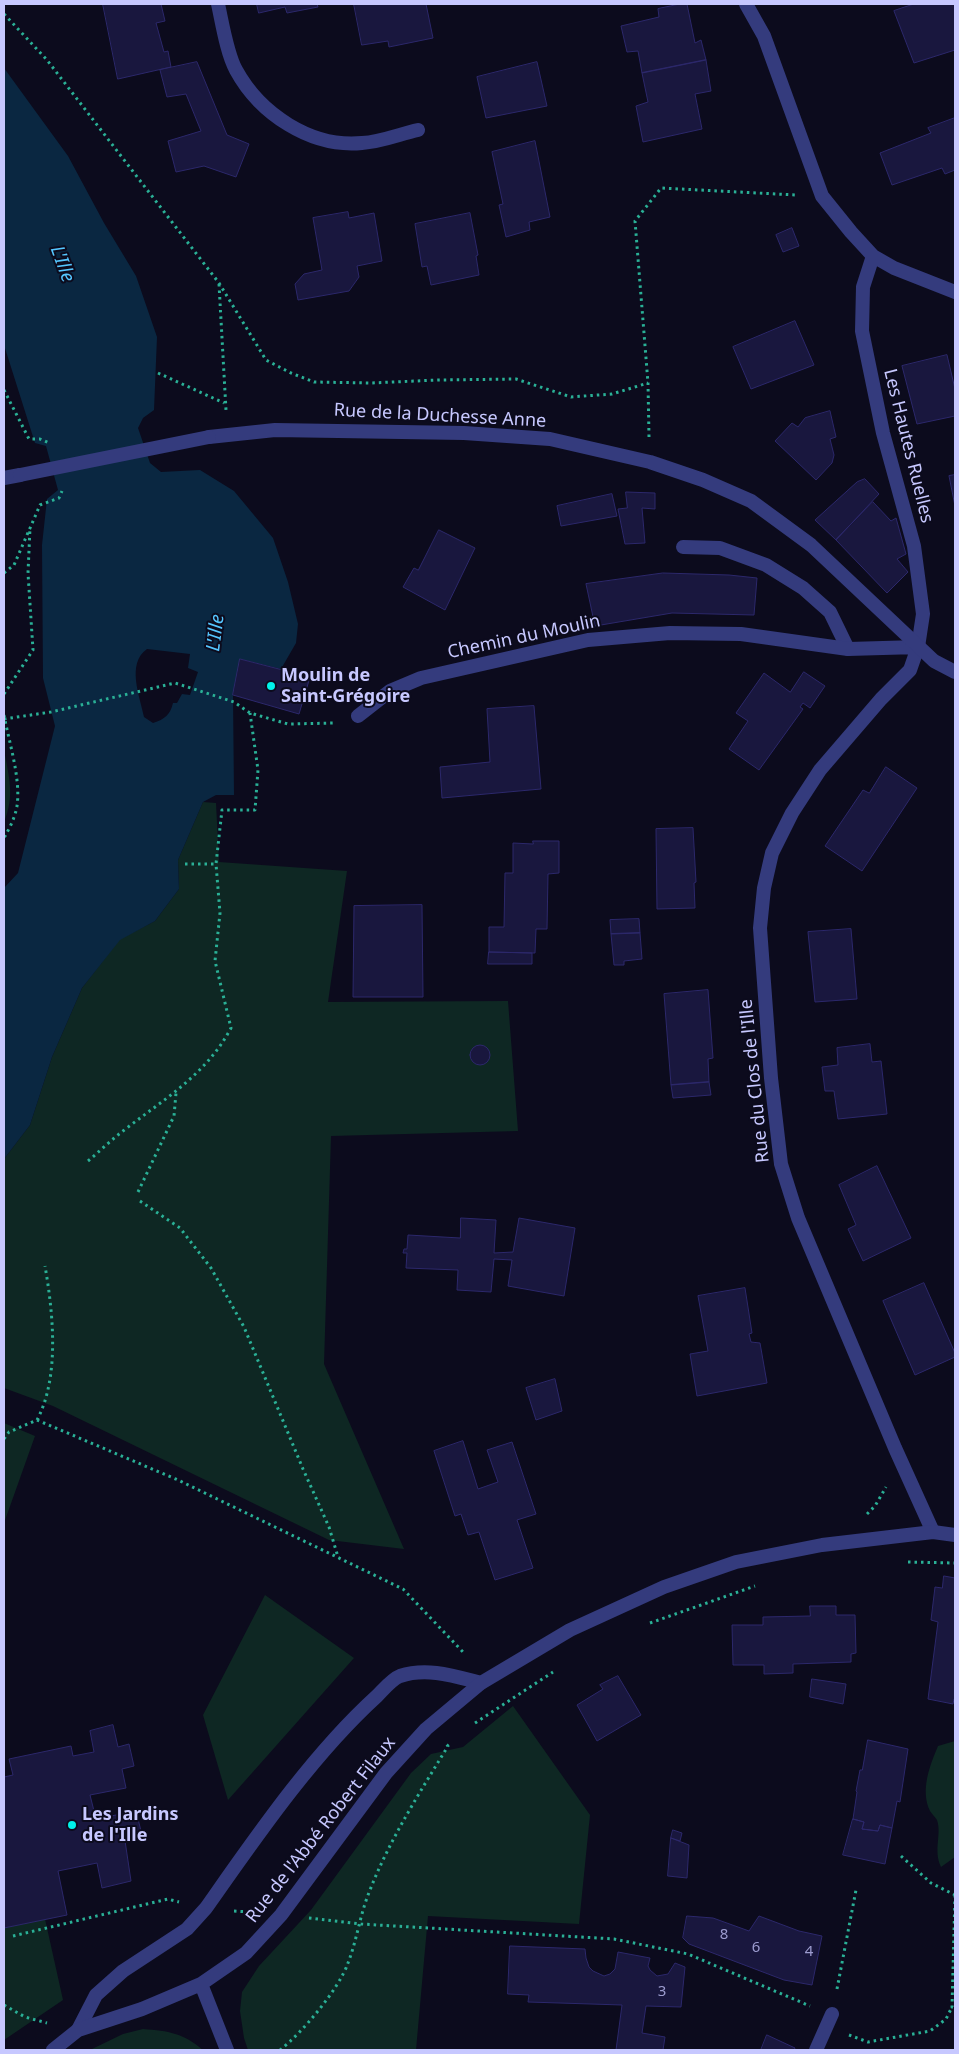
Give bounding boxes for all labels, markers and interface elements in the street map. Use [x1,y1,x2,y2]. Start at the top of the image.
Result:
water label: L'Ille [45,243,79,285]
street label: Les Hautes Ruelles [878,367,938,525]
street label: Rue de la Duchesse Anne [333,400,547,432]
street label: Chemin du Moulin [446,610,602,664]
water label: L'Ille [202,613,230,653]
place label: Moulin de Saint-Grégoire [281,665,410,708]
marker: Moulin de Saint-Grégoire [265,680,277,692]
street label: Rue du Clos de l'Ille [736,998,774,1164]
street label: Rue de l'Abbé Robert Filaux [242,1733,400,1927]
place label: Les Jardins de l'Ille [82,1804,178,1846]
marker: Les Jardins de l'Ille [66,1819,78,1831]
house number: 8 [720,1926,728,1944]
house number: 6 [752,1939,760,1957]
house number: 4 [805,1943,813,1961]
house number: 3 [658,1983,666,2001]

